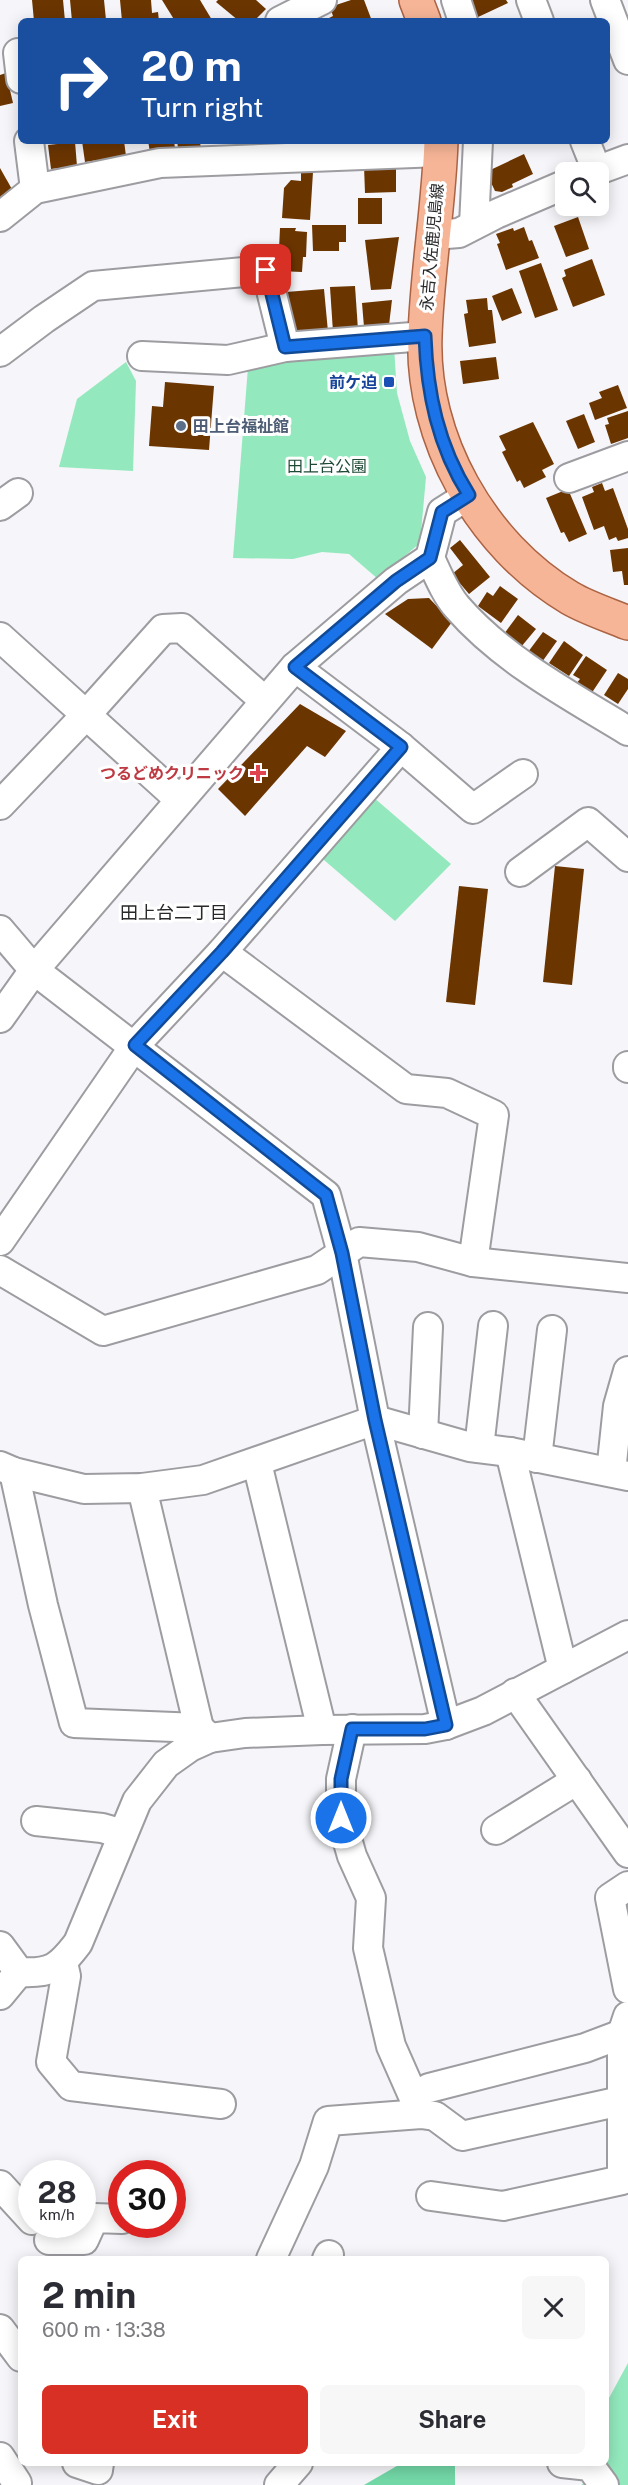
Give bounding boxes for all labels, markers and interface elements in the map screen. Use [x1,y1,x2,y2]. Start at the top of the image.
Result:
text: 20 m [141,41,242,90]
icon: right [42,42,120,120]
text: Turn right [141,91,264,123]
map controls [555,162,609,216]
button: search [555,162,609,216]
street label: 永吉入佐鹿児島線 [417,182,447,312]
pin [240,244,291,295]
icon: arrive [249,253,282,286]
place label: 前ケ迫 [329,373,377,392]
marker: 前ケ迫 [382,375,396,389]
place label: 田上台福祉館 [193,417,289,436]
marker: 田上台福祉館 [174,419,188,433]
park label: 田上台公園 [287,457,367,476]
place label: つるどめクリニック [100,764,244,783]
marker: つるどめクリニック [249,764,267,782]
district label: 田上台二丁目 [120,902,228,923]
position arrow [309,1786,373,1850]
speed limit sign: 30 [108,2160,186,2238]
text: 28 [37,2174,77,2210]
text: km/h [39,2206,75,2223]
text: 2 min [42,2274,136,2316]
button: close [522,2276,585,2339]
text: 600 m · 13:38 [42,2318,166,2342]
button: Exit [42,2385,308,2454]
button: Share [320,2385,585,2454]

